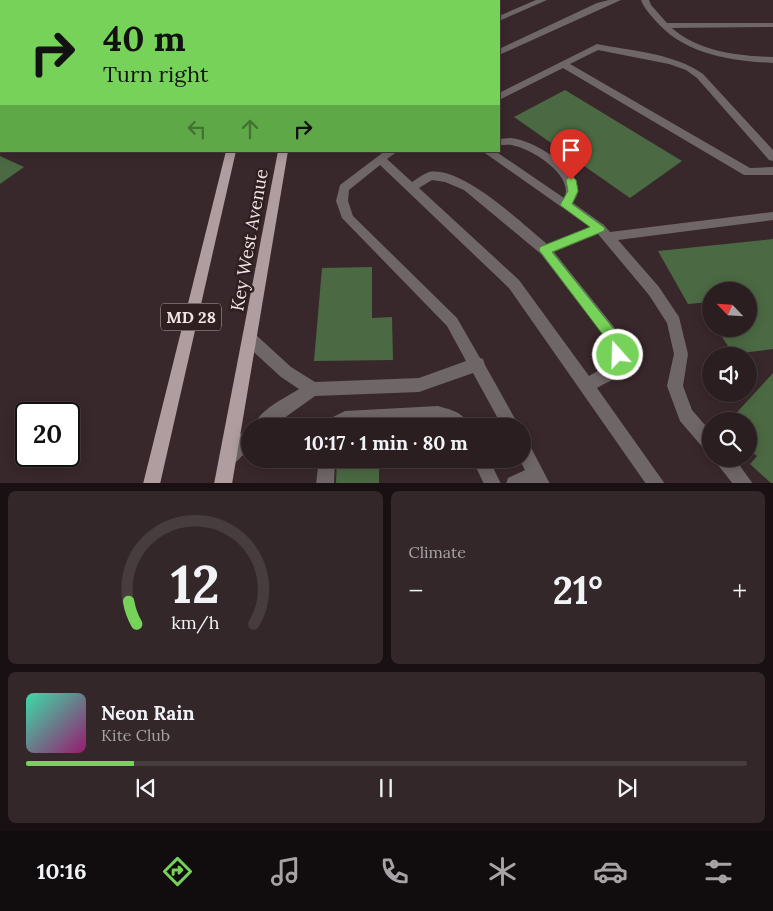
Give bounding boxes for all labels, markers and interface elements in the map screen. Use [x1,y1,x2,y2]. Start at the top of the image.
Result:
text: 40 m [103,16,186,61]
icon: right [20,20,85,85]
text: Turn right [103,60,208,88]
icon: left [183,115,211,143]
icon: ahead [236,115,264,143]
icon: right [289,115,317,143]
pin [550,129,592,180]
icon: arrive [557,136,585,164]
street label: Key West Avenue [225,167,273,313]
north arrow [702,282,758,338]
map controls [702,282,757,467]
road number: MD 28 [161,304,221,330]
position arrow [591,328,643,380]
button: sound [702,347,757,402]
speed limit sign: 20 [15,402,80,467]
button: search [702,412,757,467]
text: 10:17 · 1 min · 80 m [304,431,468,455]
text: Climate [409,542,466,562]
text: 12 [171,551,220,617]
text: 21° [553,566,603,614]
text: − [409,573,423,609]
text: + [732,573,747,609]
text: km/h [171,611,220,634]
text: Neon Rain [101,701,195,725]
text: Kite Club [101,725,170,745]
icon: previous [132,774,160,802]
icon: pause [372,774,400,802]
icon: next [613,774,641,802]
icon: directions [160,854,195,889]
icon: music [268,854,303,889]
icon: phone [377,854,412,889]
icon: climate [485,854,520,889]
icon: car [593,854,628,889]
icon: filters [701,854,736,889]
text: 10:16 [37,857,87,885]

